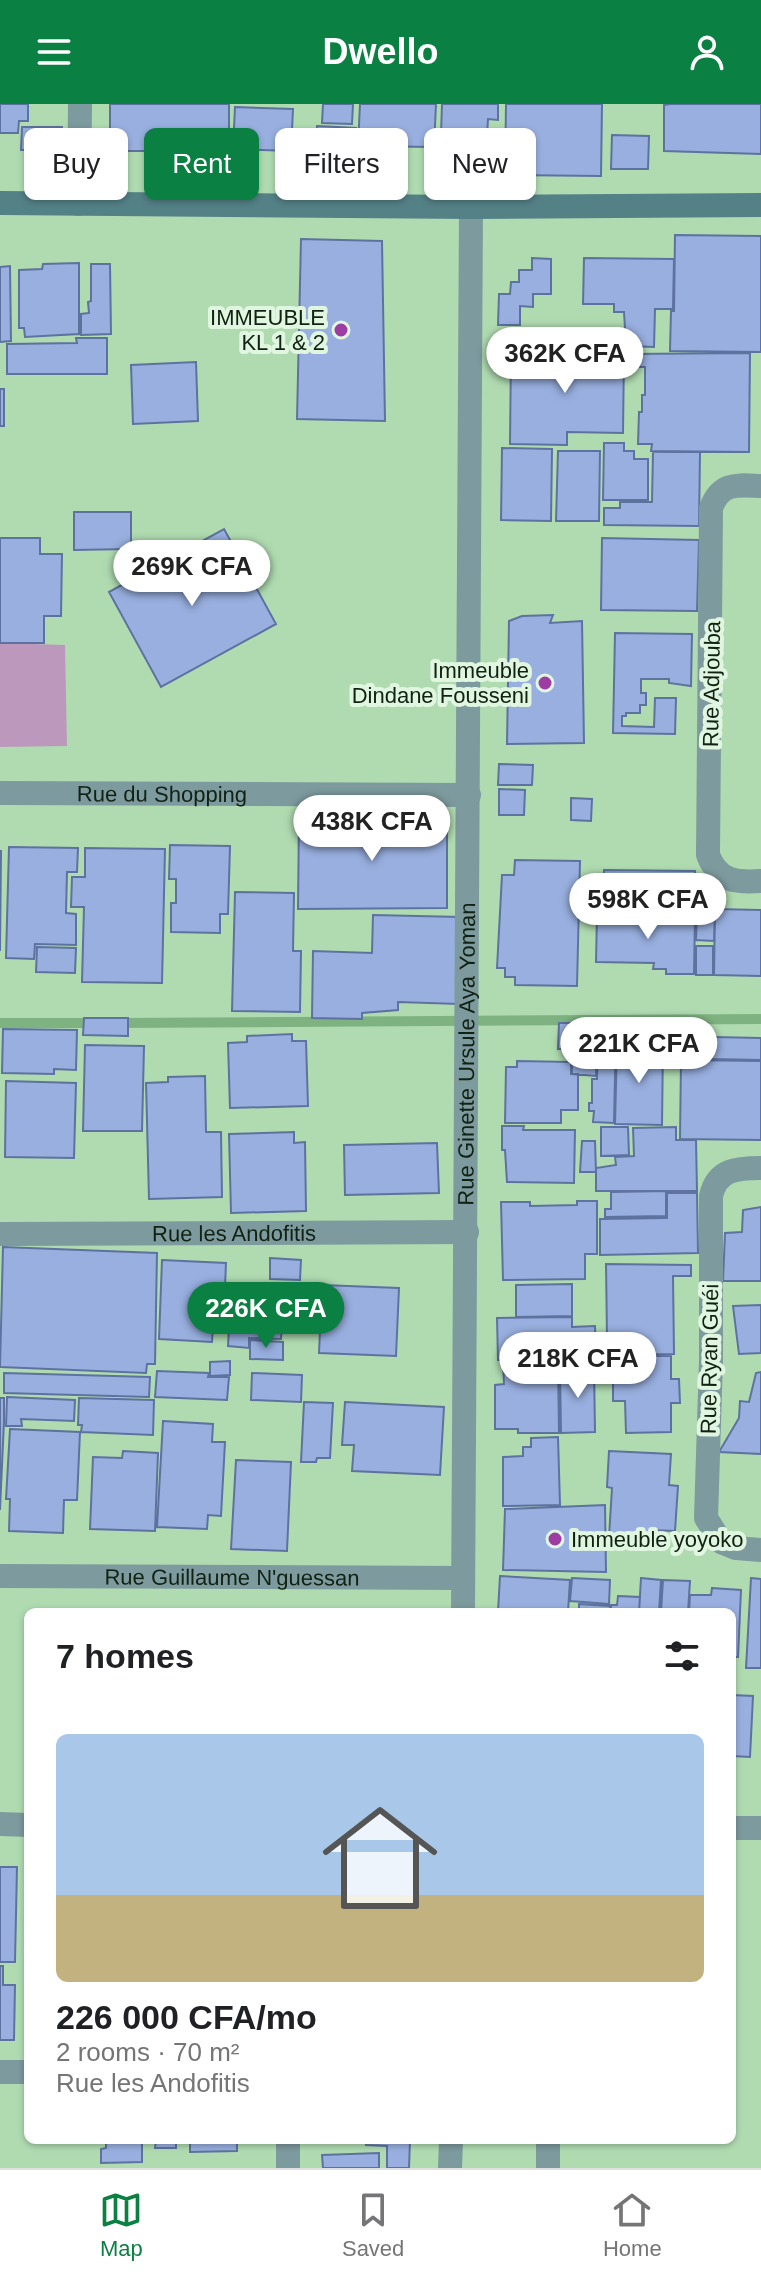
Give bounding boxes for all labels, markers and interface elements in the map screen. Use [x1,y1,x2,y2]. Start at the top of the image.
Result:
icon: menu [32,30,76,74]
icon: person [685,30,729,74]
text: Dwello [322,31,439,72]
chip: Buy [24,128,128,200]
chip: Rent [144,128,259,200]
chip: Filters [275,128,408,200]
chip: New [424,128,536,200]
place label: IMMEUBLE KL 1 & 2 [210,305,325,355]
marker: IMMEUBLE KL 1 & 2 [332,321,350,339]
pin: 362K CFA [482,327,648,395]
text: 362K CFA [504,338,626,368]
pin: 269K CFA [109,540,275,608]
text: 269K CFA [131,551,253,581]
street label: Rue Adjouba [698,620,725,747]
place label: Immeuble Dindane Fousseni [352,658,529,708]
marker: Immeuble Dindane Fousseni [536,674,554,692]
street label: Rue du Shopping [77,781,247,807]
pin: 438K CFA [289,795,455,863]
text: 438K CFA [311,806,433,836]
pin: 598K CFA [565,873,731,941]
text: 598K CFA [587,884,709,914]
street label: Rue Ginette Ursule Aya Yoman [453,902,480,1206]
pin: 221K CFA [556,1017,722,1085]
text: 221K CFA [578,1028,700,1058]
street label: Rue les Andofitis [152,1221,316,1246]
pin: 226K CFA [183,1282,349,1350]
street label: Rue Ryan Guéi [696,1284,723,1434]
text: 226K CFA [205,1293,327,1323]
pin: 218K CFA [495,1332,661,1400]
text: 218K CFA [517,1343,639,1373]
place label: Immeuble yoyoko [571,1527,743,1552]
marker: Immeuble yoyoko [546,1530,564,1548]
street label: Rue Guillaume N'guessan [104,1564,360,1591]
icon: filters [660,1634,704,1678]
text: 7 homes [56,1637,194,1675]
icon: home [308,1786,452,1930]
text: 226 000 CFA/mo [56,1998,317,2036]
text: 2 rooms · 70 m² [56,2037,240,2067]
text: Rue les Andofitis [56,2068,250,2098]
tab: Map [99,2188,143,2262]
tab: Saved [342,2188,404,2262]
tab: Home [603,2188,662,2262]

